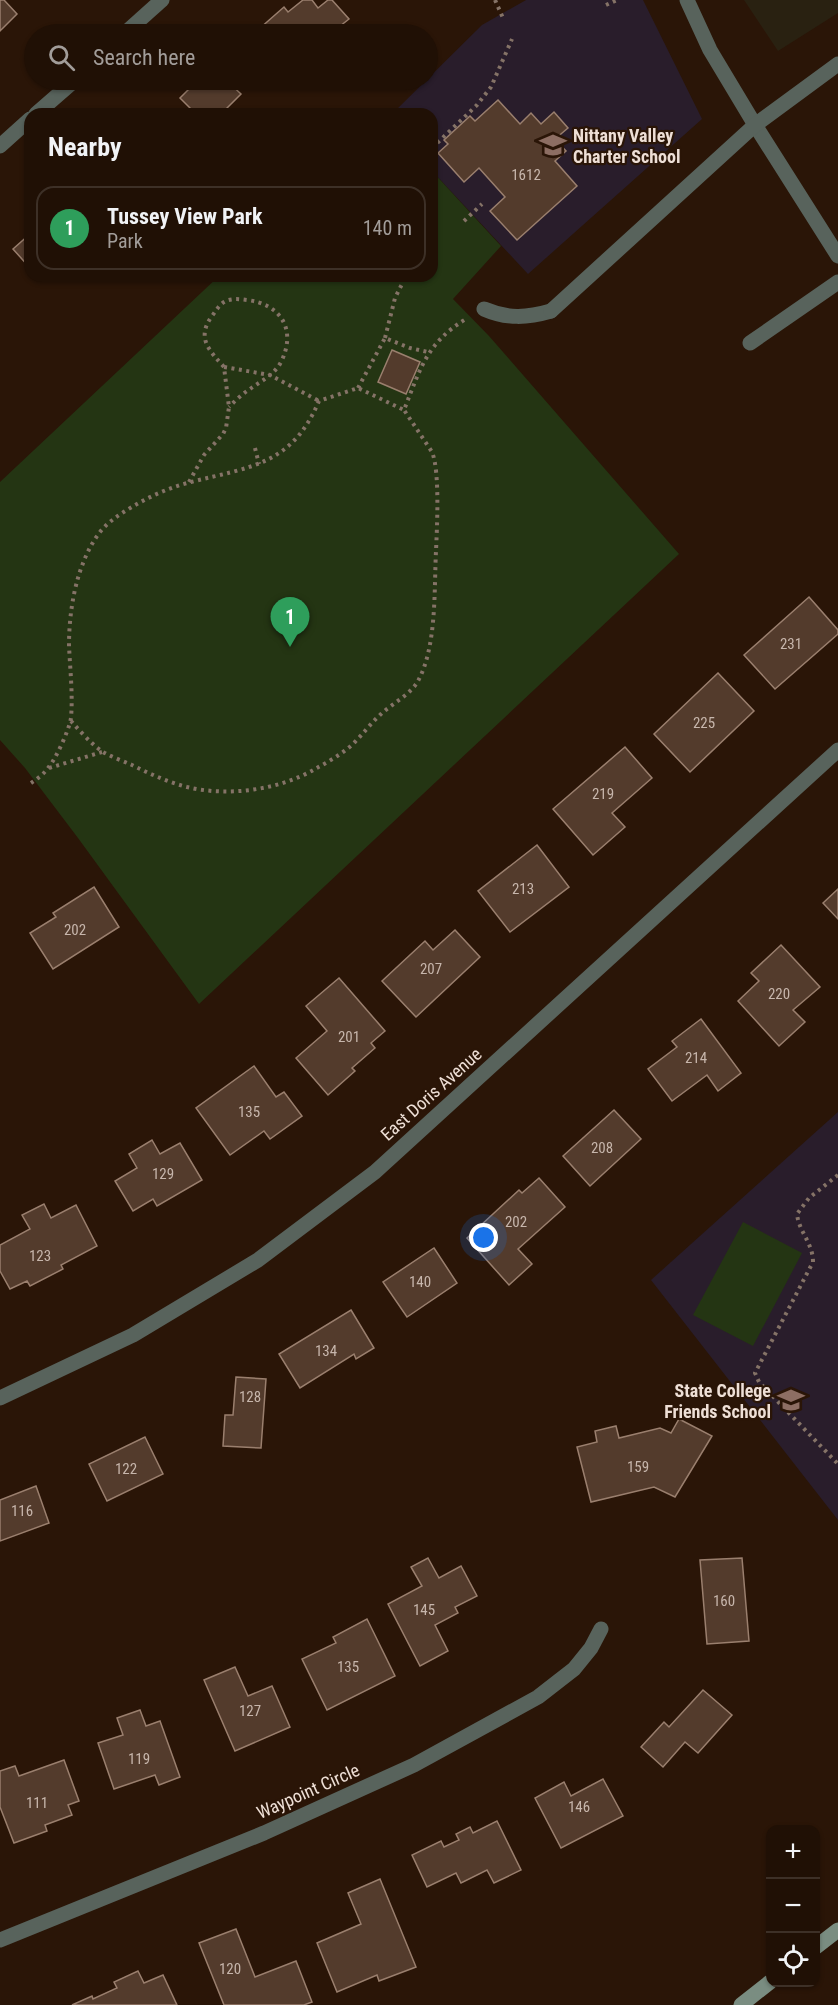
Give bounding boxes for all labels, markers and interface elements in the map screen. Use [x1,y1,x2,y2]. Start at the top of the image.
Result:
search box [24,24,438,90]
icon: search [45,41,78,74]
text: Search here [93,45,195,70]
place label: Nittany Valley Charter School [573,125,681,167]
school or university icon: Nittany Valley Charter School [538,130,568,160]
text: Nearby [48,132,122,162]
house number: 1612 [511,166,541,184]
text: Tussey View Park [107,204,263,229]
text: 1 [64,216,75,240]
text: 140 m [363,216,412,240]
text: Park [107,229,143,253]
pin: 1 [270,598,310,647]
house number: 231 [780,635,802,653]
house number: 225 [693,714,715,732]
house number: 219 [592,785,614,803]
house number: 213 [512,880,534,898]
house number: 202 [64,921,86,939]
house number: 207 [420,960,442,978]
house number: 220 [768,985,790,1003]
house number: 201 [338,1028,360,1046]
street label: East Doris Avenue [376,1043,486,1145]
house number: 214 [685,1049,707,1067]
house number: 135 [238,1103,260,1121]
house number: 208 [591,1139,613,1157]
house number: 129 [152,1165,174,1183]
house number: 202 [505,1213,527,1231]
your location [469,1223,498,1252]
house number: 123 [29,1247,51,1265]
house number: 140 [409,1273,431,1291]
house number: 134 [315,1342,337,1360]
place label: State College Friends School [664,1380,771,1422]
school or university icon: State College Friends School [776,1385,806,1415]
house number: 128 [239,1388,261,1406]
house number: 159 [627,1458,649,1476]
house number: 122 [115,1460,137,1478]
house number: 116 [11,1502,33,1520]
house number: 160 [713,1592,735,1610]
house number: 145 [413,1601,435,1619]
house number: 135 [337,1658,359,1676]
house number: 127 [239,1702,261,1720]
house number: 119 [128,1750,150,1768]
street label: Waypoint Circle [253,1759,363,1823]
house number: 111 [26,1794,48,1812]
house number: 146 [568,1798,590,1816]
map controls [766,1825,820,1987]
button: + [766,1825,820,1879]
button: − [766,1879,820,1933]
button: locate [766,1933,820,1987]
house number: 120 [219,1960,241,1978]

